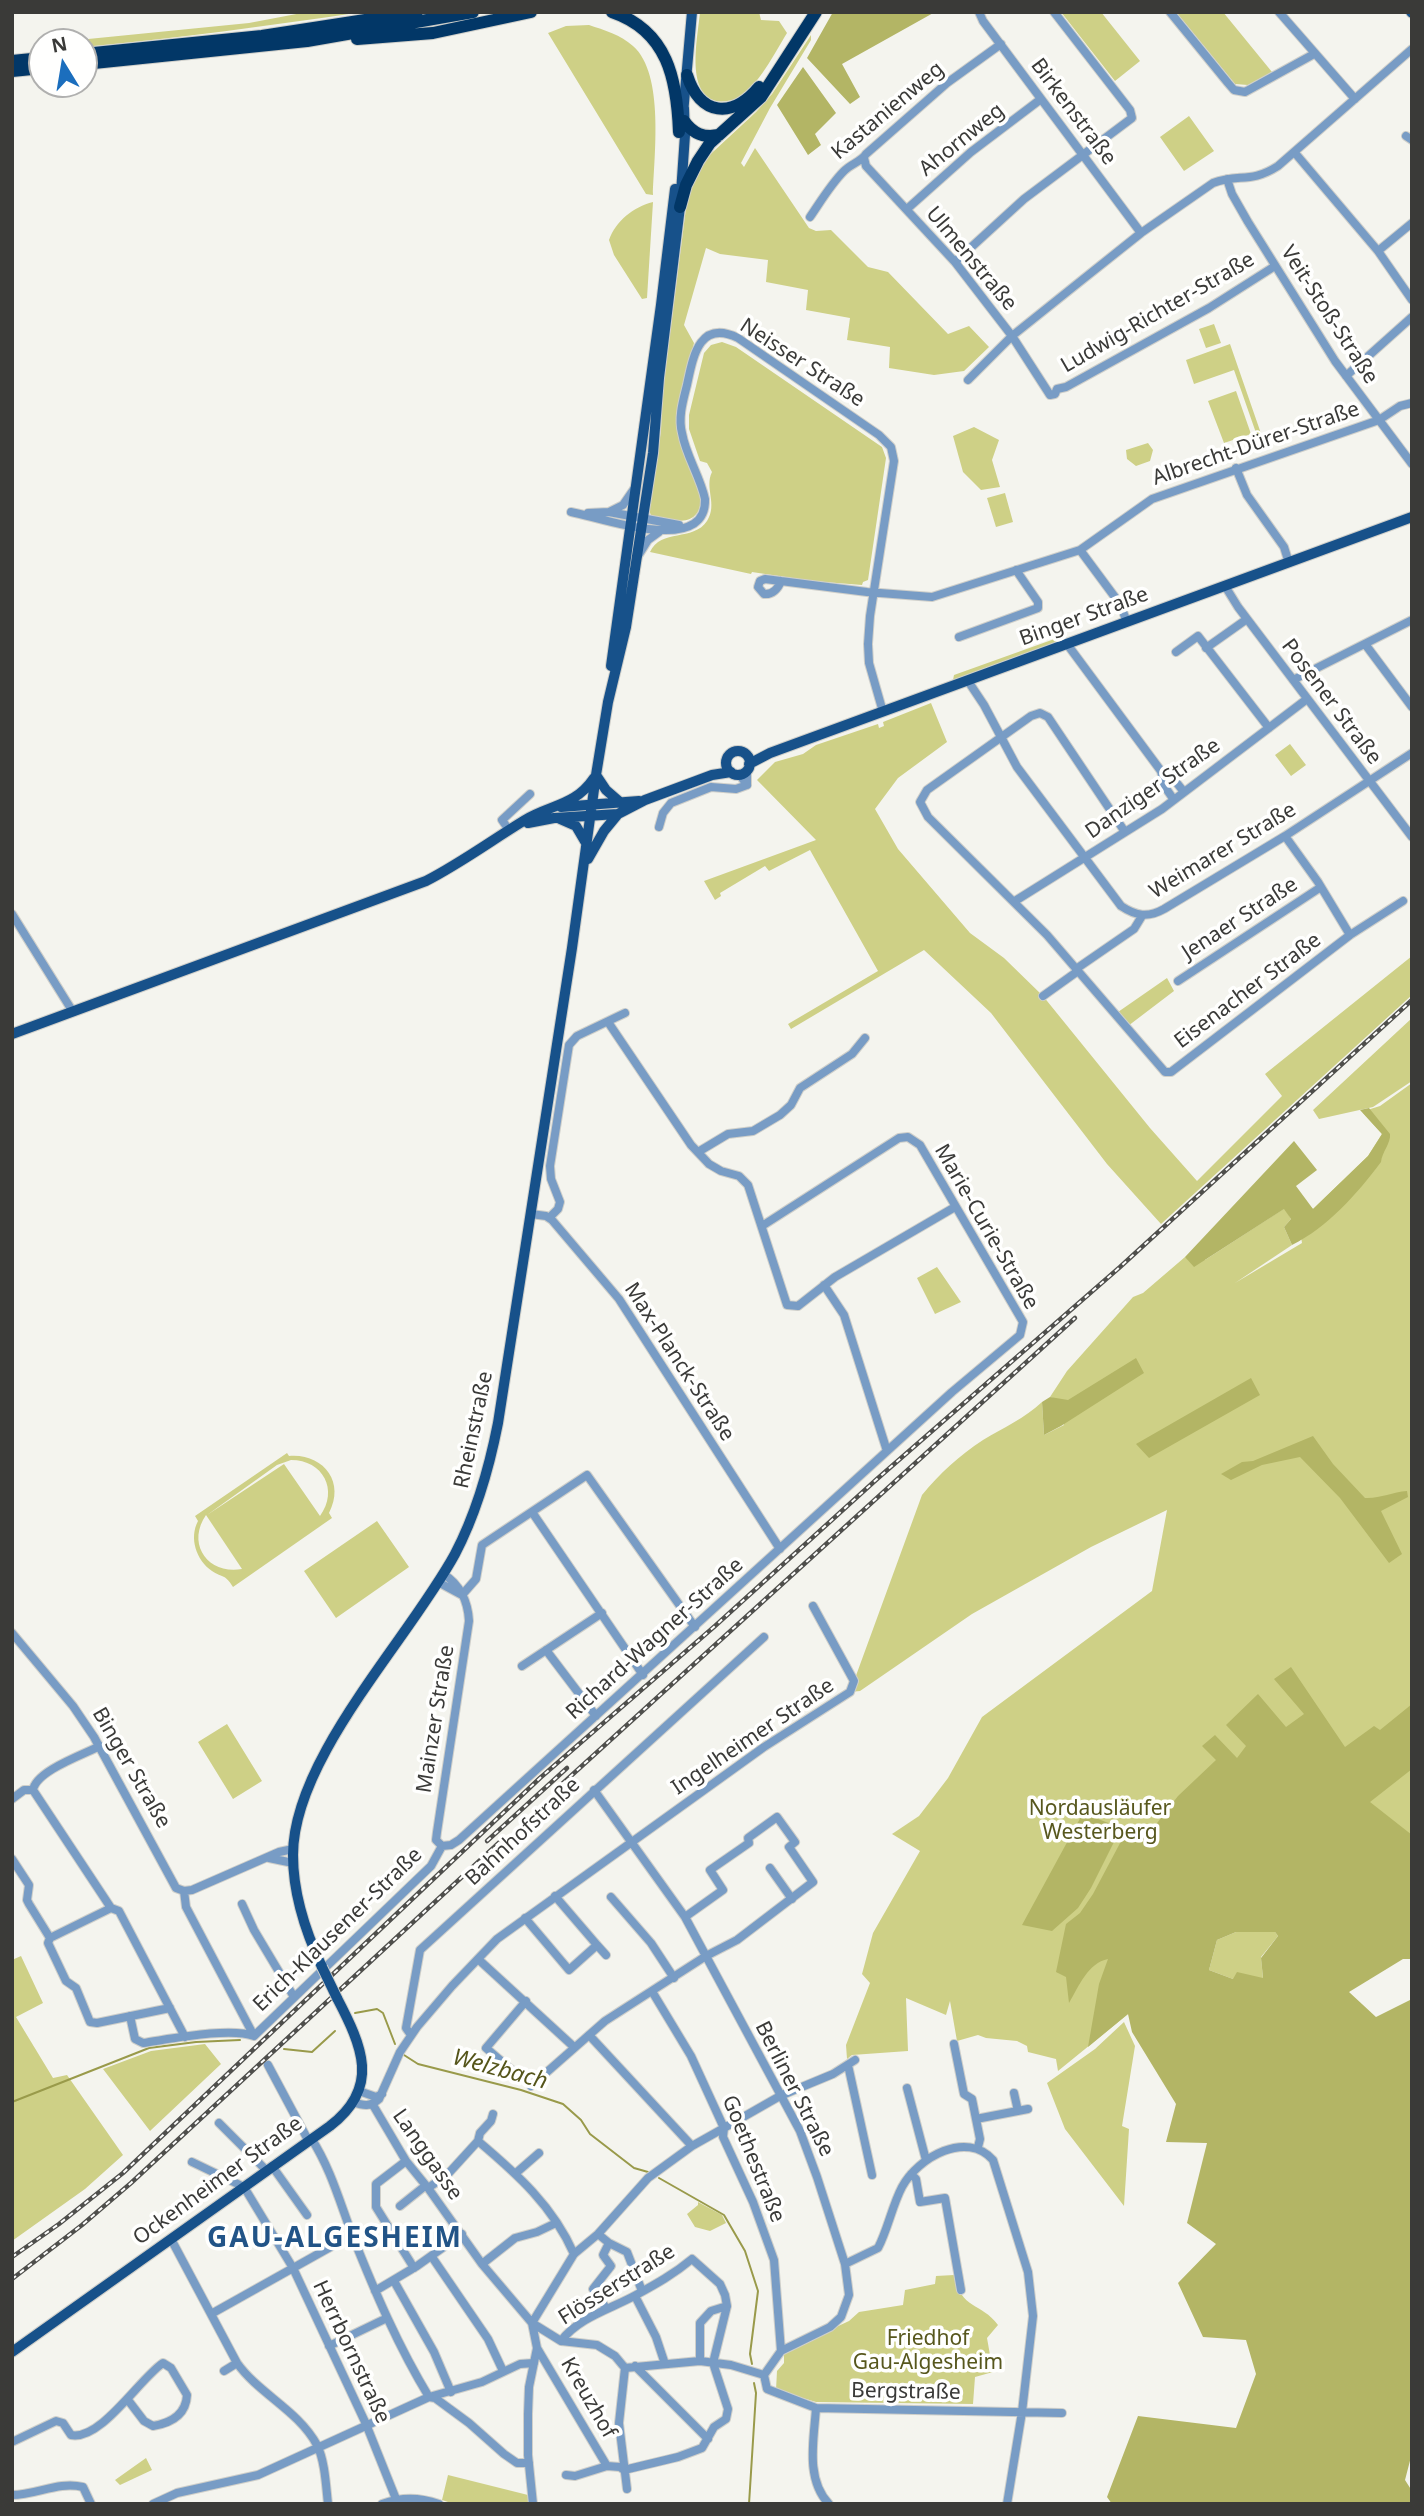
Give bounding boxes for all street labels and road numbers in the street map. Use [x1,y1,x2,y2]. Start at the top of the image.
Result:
street label: Birkenstraße [1025,54,1121,170]
street label: Kastanienweg [827,57,949,165]
street label: Ahornweg [914,98,1010,182]
street label: Ulmenstraße [920,202,1022,316]
street label: Veit-Stoß-Straße [1275,241,1383,389]
street label: Ludwig-Richter-Straße [1057,247,1259,379]
street label: Neisser Straße [735,313,869,413]
street label: Albrecht-Dürer-Straße [1149,397,1363,491]
street label: Binger Straße [1016,582,1152,652]
street label: Posener Straße [1276,634,1386,770]
street label: Danziger Straße [1081,733,1225,845]
street label: Weimarer Straße [1145,797,1301,905]
street label: Jenaer Straße [1178,872,1302,966]
street label: Eisenacher Straße [1170,928,1326,1054]
street label: Marie-Curie-Straße [928,1140,1044,1314]
street label: Max-Planck-Straße [618,1278,740,1446]
street label: Rheinstraße [449,1369,499,1491]
street label: Richard-Wagner-Straße [561,1553,749,1725]
street label: Mainzer Straße [412,1643,460,1795]
street label: Ingelheimer Straße [667,1673,839,1801]
street label: Binger Straße [86,1703,176,1833]
street label: Bahnhofstraße [461,1773,585,1891]
street label: Erich-Klausener-Straße [248,1843,428,2017]
street label: Berliner Straße [749,2017,839,2161]
street label: Goethestraße [716,2092,790,2226]
street label: Langgasse [386,2105,468,2205]
street label: Ockenheimer Straße [129,2111,307,2251]
street label: Flösserstraße [554,2239,680,2331]
street label: Herrbornstraße [307,2277,395,2427]
street label: Kreuzhof [555,2353,621,2443]
street label: Bergstraße [851,2378,961,2406]

